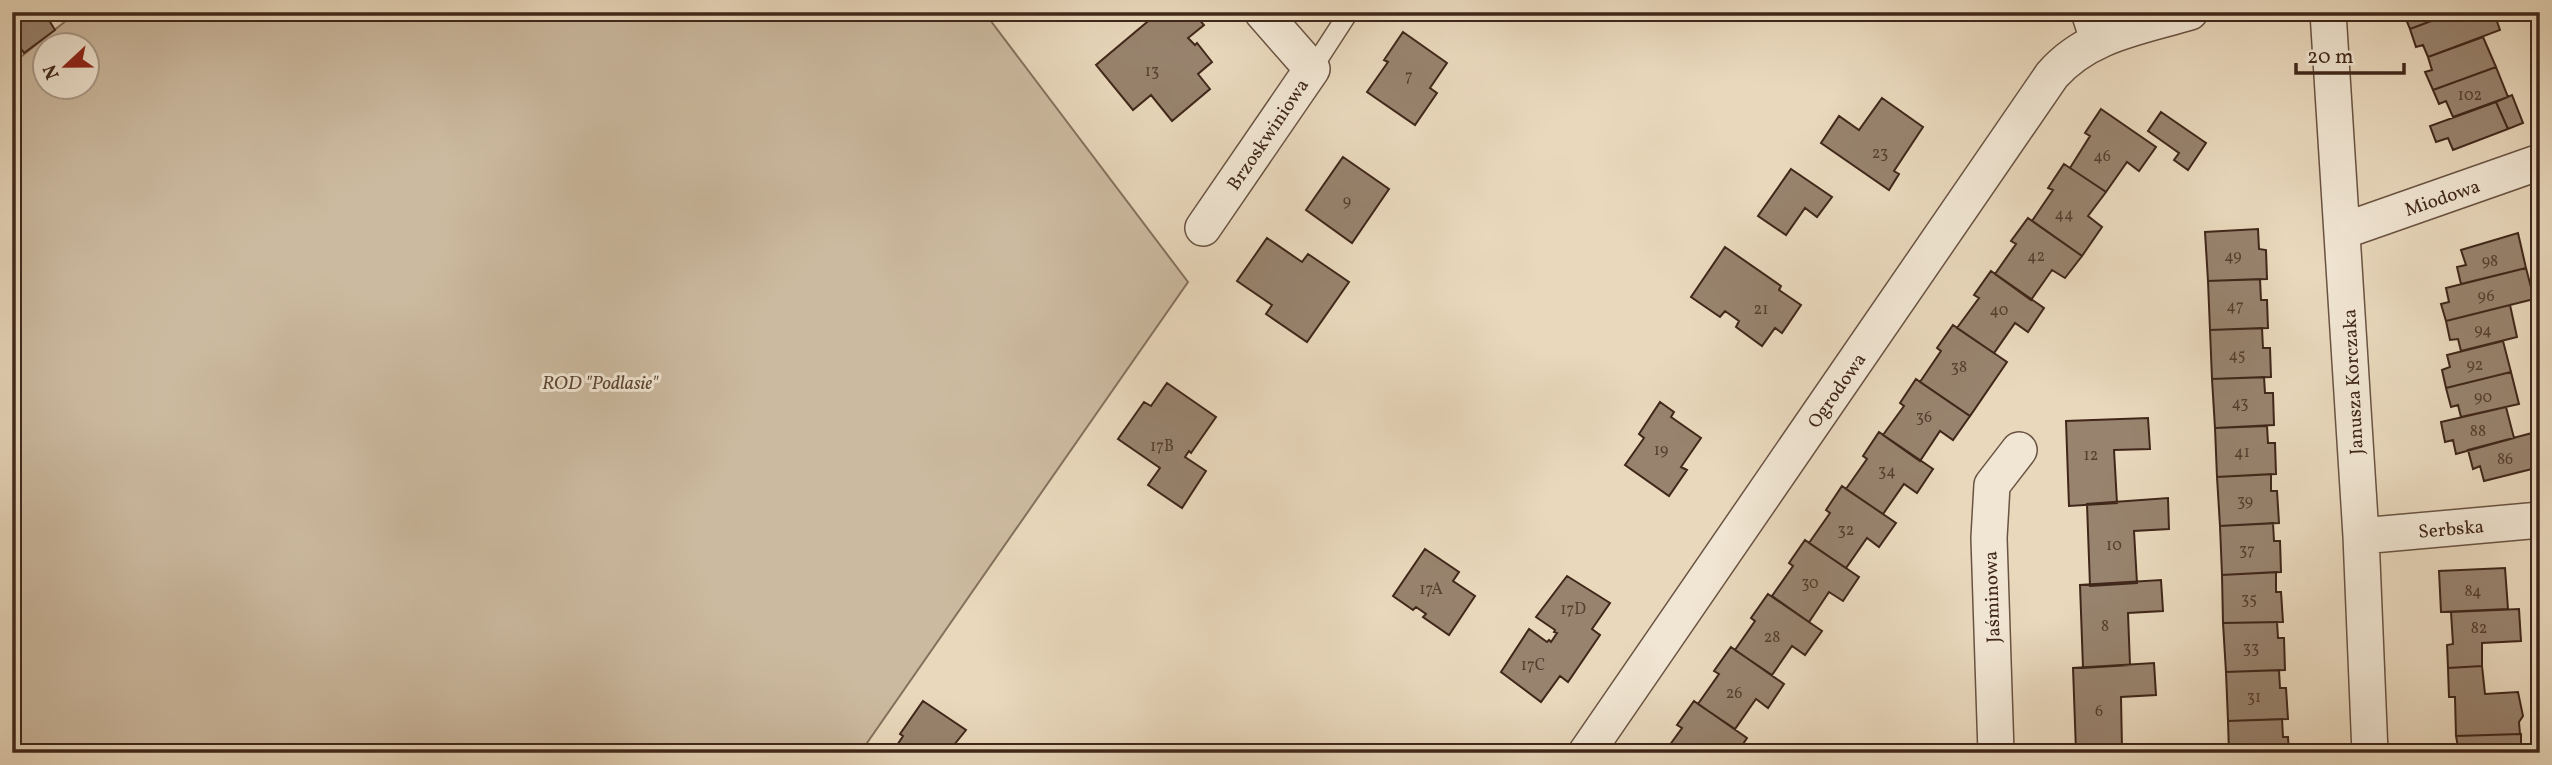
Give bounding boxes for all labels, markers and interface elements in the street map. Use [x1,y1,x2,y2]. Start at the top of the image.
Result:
north arrow [32,32,102,102]
scale bar [2296,32,2405,76]
text: 20 m [2307,43,2353,72]
text: N [37,60,67,83]
house number: 13 [1145,61,1159,83]
house number: 7 [1405,66,1413,88]
street label: Brzoskwiniowa [1222,74,1316,196]
house number: 102 [2458,85,2482,107]
house number: 23 [1872,143,1888,165]
house number: 46 [2093,146,2111,168]
street label: Miodowa [2401,174,2484,224]
house number: 9 [1343,191,1351,213]
house number: 44 [2054,204,2074,226]
house number: 42 [2027,246,2045,268]
house number: 49 [2224,246,2242,268]
house number: 98 [2482,251,2498,273]
house number: 96 [2477,286,2495,308]
house number: 47 [2226,296,2244,318]
house number: 21 [1754,299,1768,321]
house number: 40 [1990,300,2008,322]
street label: Janusza Korczaka [2337,308,2371,456]
house number: 94 [2474,320,2492,342]
house number: 45 [2229,345,2245,367]
street label: Ogrodowa [1802,348,1873,434]
house number: 92 [2467,355,2483,377]
house number: 38 [1951,357,1967,379]
park label: ROD "Podlasie" [542,371,659,397]
house number: 90 [2474,387,2492,409]
house number: 43 [2231,393,2249,415]
house number: 36 [1916,407,1932,429]
house number: 88 [2470,421,2486,443]
house number: 17B [1150,436,1174,458]
house number: 19 [1654,440,1668,462]
house number: 41 [2234,442,2250,464]
house number: 12 [2084,445,2098,467]
house number: 86 [2497,449,2513,471]
house number: 34 [1878,461,1896,483]
house number: 39 [2237,491,2253,513]
street label: Serbska [2417,514,2485,546]
house number: 32 [1838,520,1854,542]
house number: 10 [2106,535,2122,557]
house number: 37 [2239,540,2255,562]
street label: Jaśminowa [1978,551,2008,643]
house number: 30 [1801,573,1819,595]
house number: 17A [1419,579,1443,601]
house number: 84 [2464,581,2482,603]
house number: 35 [2241,589,2257,611]
house number: 17D [1560,599,1586,621]
house number: 8 [2101,616,2109,638]
house number: 82 [2471,618,2487,640]
house number: 28 [1764,627,1780,649]
house number: 33 [2243,638,2259,660]
house number: 17C [1521,655,1545,677]
house number: 26 [1726,683,1742,705]
house number: 31 [2247,687,2261,709]
house number: 6 [2095,701,2103,723]

